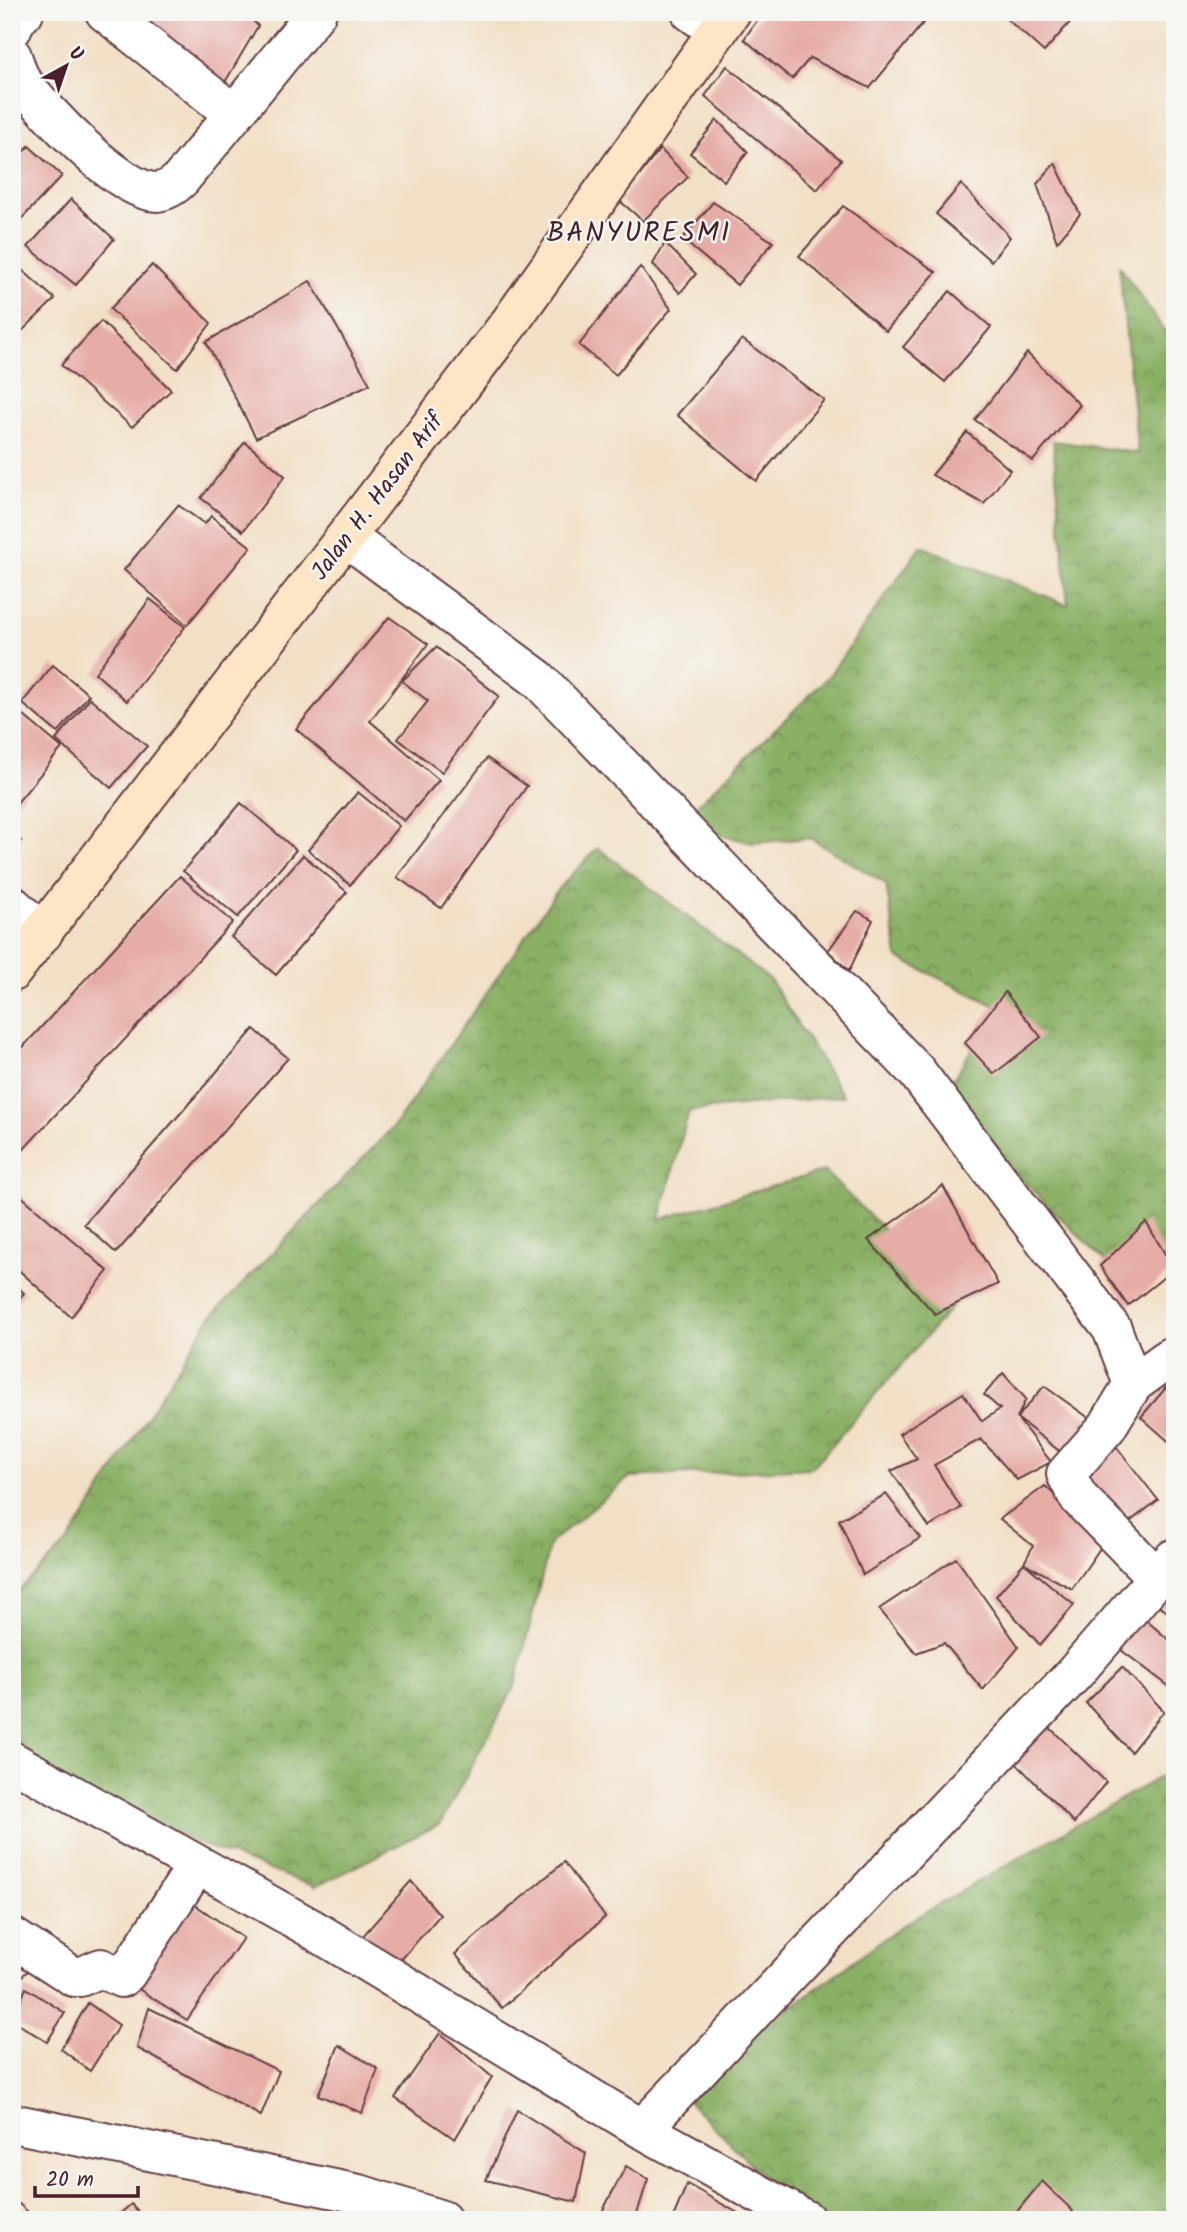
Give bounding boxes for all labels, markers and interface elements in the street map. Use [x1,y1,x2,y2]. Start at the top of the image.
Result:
north arrow [32,32,102,102]
text: U [62,39,90,70]
district label: BANYURESMI [546,211,732,256]
street label: Jalan H. Hasan Arif [302,402,456,589]
scale bar [35,2155,138,2199]
text: 20 m [46,2164,94,2197]

